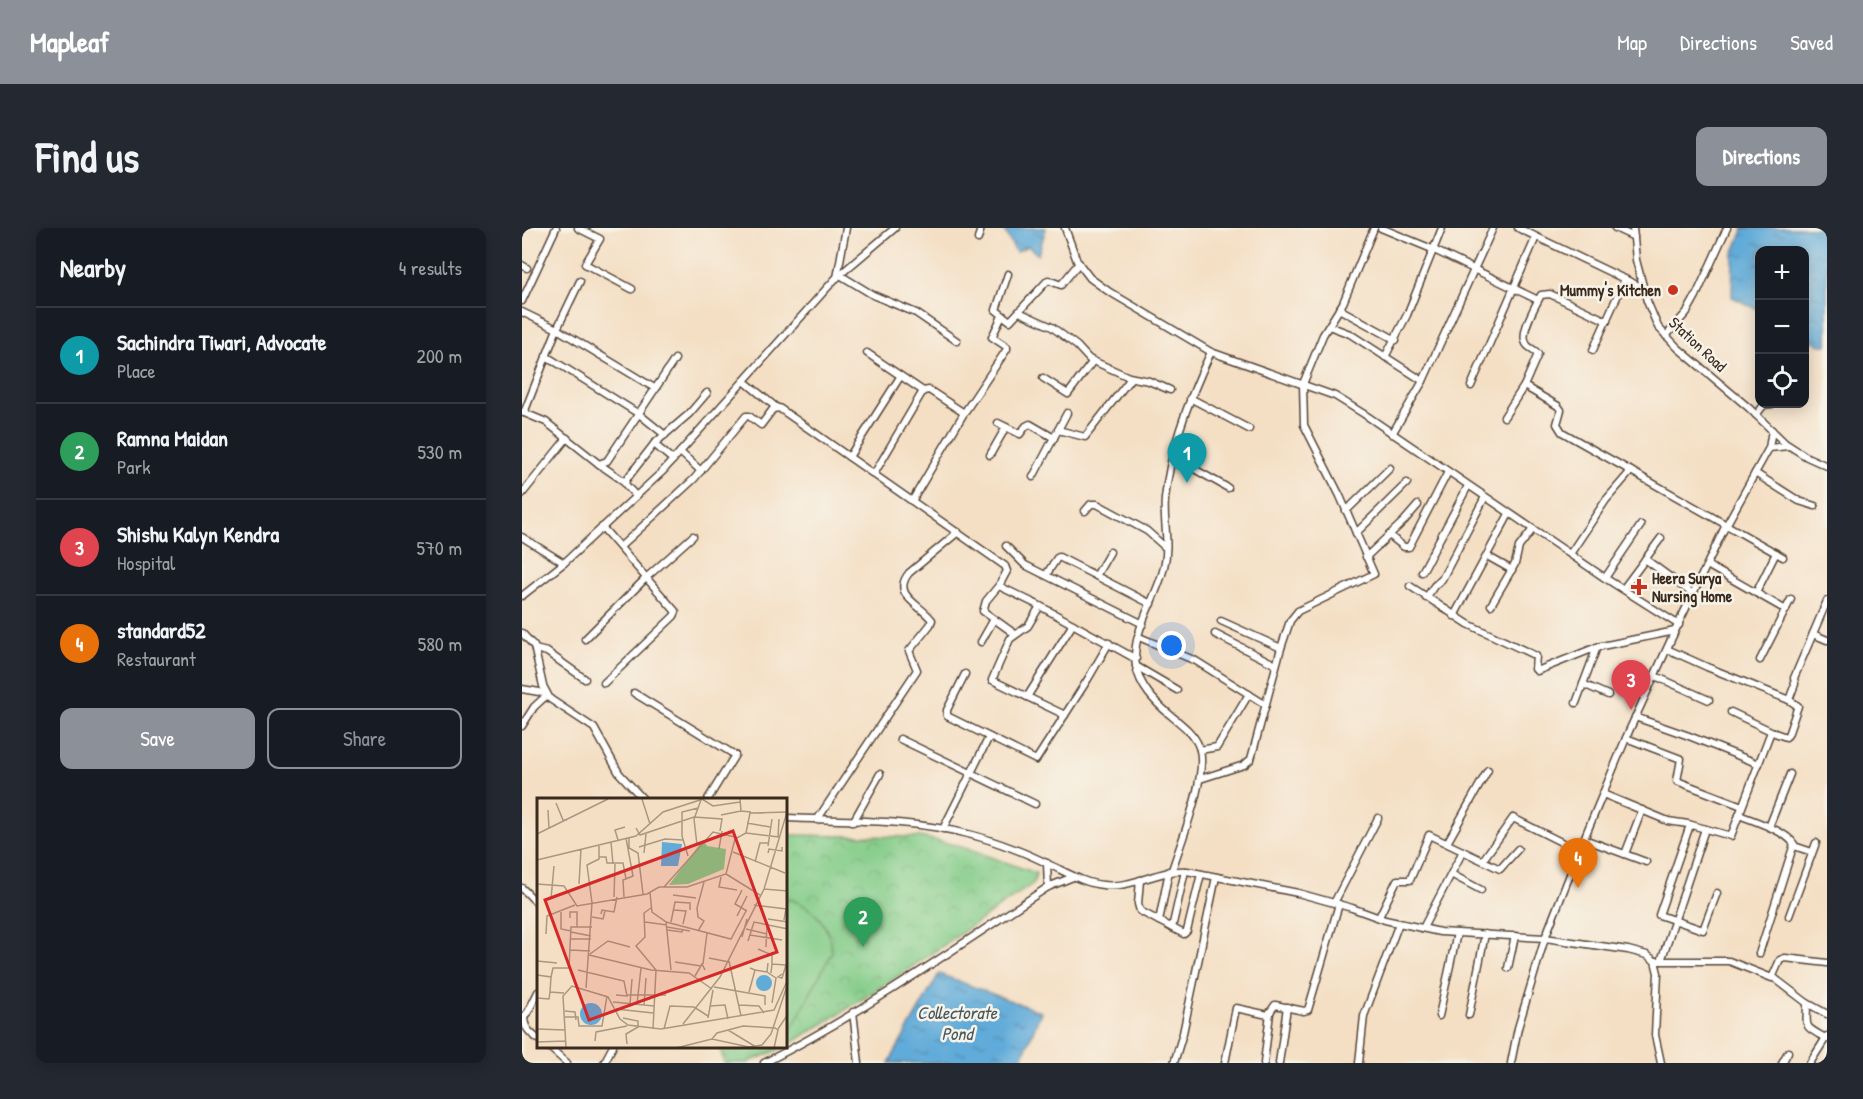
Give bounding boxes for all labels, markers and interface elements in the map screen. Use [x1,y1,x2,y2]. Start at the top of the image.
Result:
text: Mapleaf [30,23,109,61]
text: Map [1617,28,1647,57]
text: Directions [1680,28,1757,57]
text: Saved [1790,28,1833,57]
button: Directions [1696,127,1827,186]
text: Find us [36,128,139,185]
map controls [1755,246,1809,408]
button: + [1755,246,1809,300]
text: Nearby [60,250,126,285]
text: 4 results [399,254,462,281]
place label: Mummy's Kitchen [1560,279,1661,302]
marker: Mummy's Kitchen [1666,283,1680,297]
button: − [1755,300,1809,354]
street label: Station Road [1664,311,1732,377]
text: Sachindra Tiwari, Advocate [117,327,327,357]
text: 1 [76,342,83,369]
text: 200 m [417,342,462,369]
button: locate [1755,354,1809,408]
text: Place [117,357,156,384]
text: Ramna Maidan [117,423,228,453]
pin: 1 [1168,434,1206,483]
text: 2 [75,438,84,465]
text: 530 m [417,438,462,465]
text: Park [117,453,150,480]
text: Shishu Kalyn Kendra [117,519,279,549]
text: 3 [75,534,84,561]
text: 570 m [416,534,462,561]
text: Hospital [117,549,175,576]
place label: Heera Surya Nursing Home [1652,567,1733,608]
marker: Heera Surya Nursing Home [1630,578,1648,596]
text: standard52 [117,615,205,645]
text: 4 [76,630,83,657]
text: 580 m [418,630,462,657]
your location [1157,631,1186,660]
text: Restaurant [117,645,196,672]
pin: 3 [1612,660,1650,710]
button: Save [60,708,255,769]
button: Share [267,708,462,769]
inset map [537,798,788,1048]
pin: 4 [1558,838,1598,888]
pin: 2 [844,898,882,947]
water label: Collectorate Pond [917,1000,998,1046]

